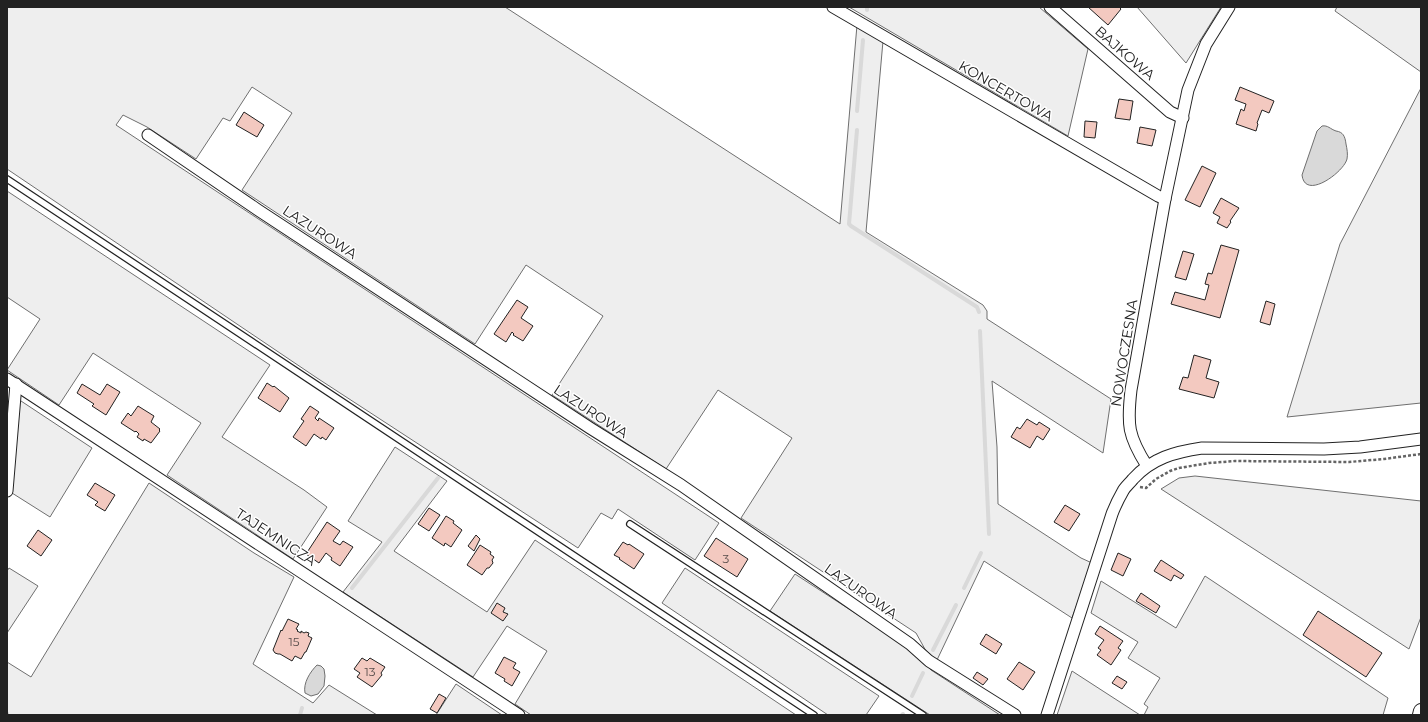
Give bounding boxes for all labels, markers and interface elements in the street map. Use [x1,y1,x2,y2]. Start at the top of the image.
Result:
street label: BAJKOWA [1091,22,1159,85]
street label: KONCERTOWA [955,57,1057,126]
street label: LAZUROWA [279,201,361,263]
street label: NOWOCZESNA [1107,297,1142,408]
street label: LAZUROWA [550,380,632,442]
street label: TAJEMNICZA [232,504,320,570]
house number: 3 [723,551,730,566]
street label: LAZUROWA [821,559,902,623]
house number: 15 [288,634,300,649]
house number: 13 [364,664,376,679]

